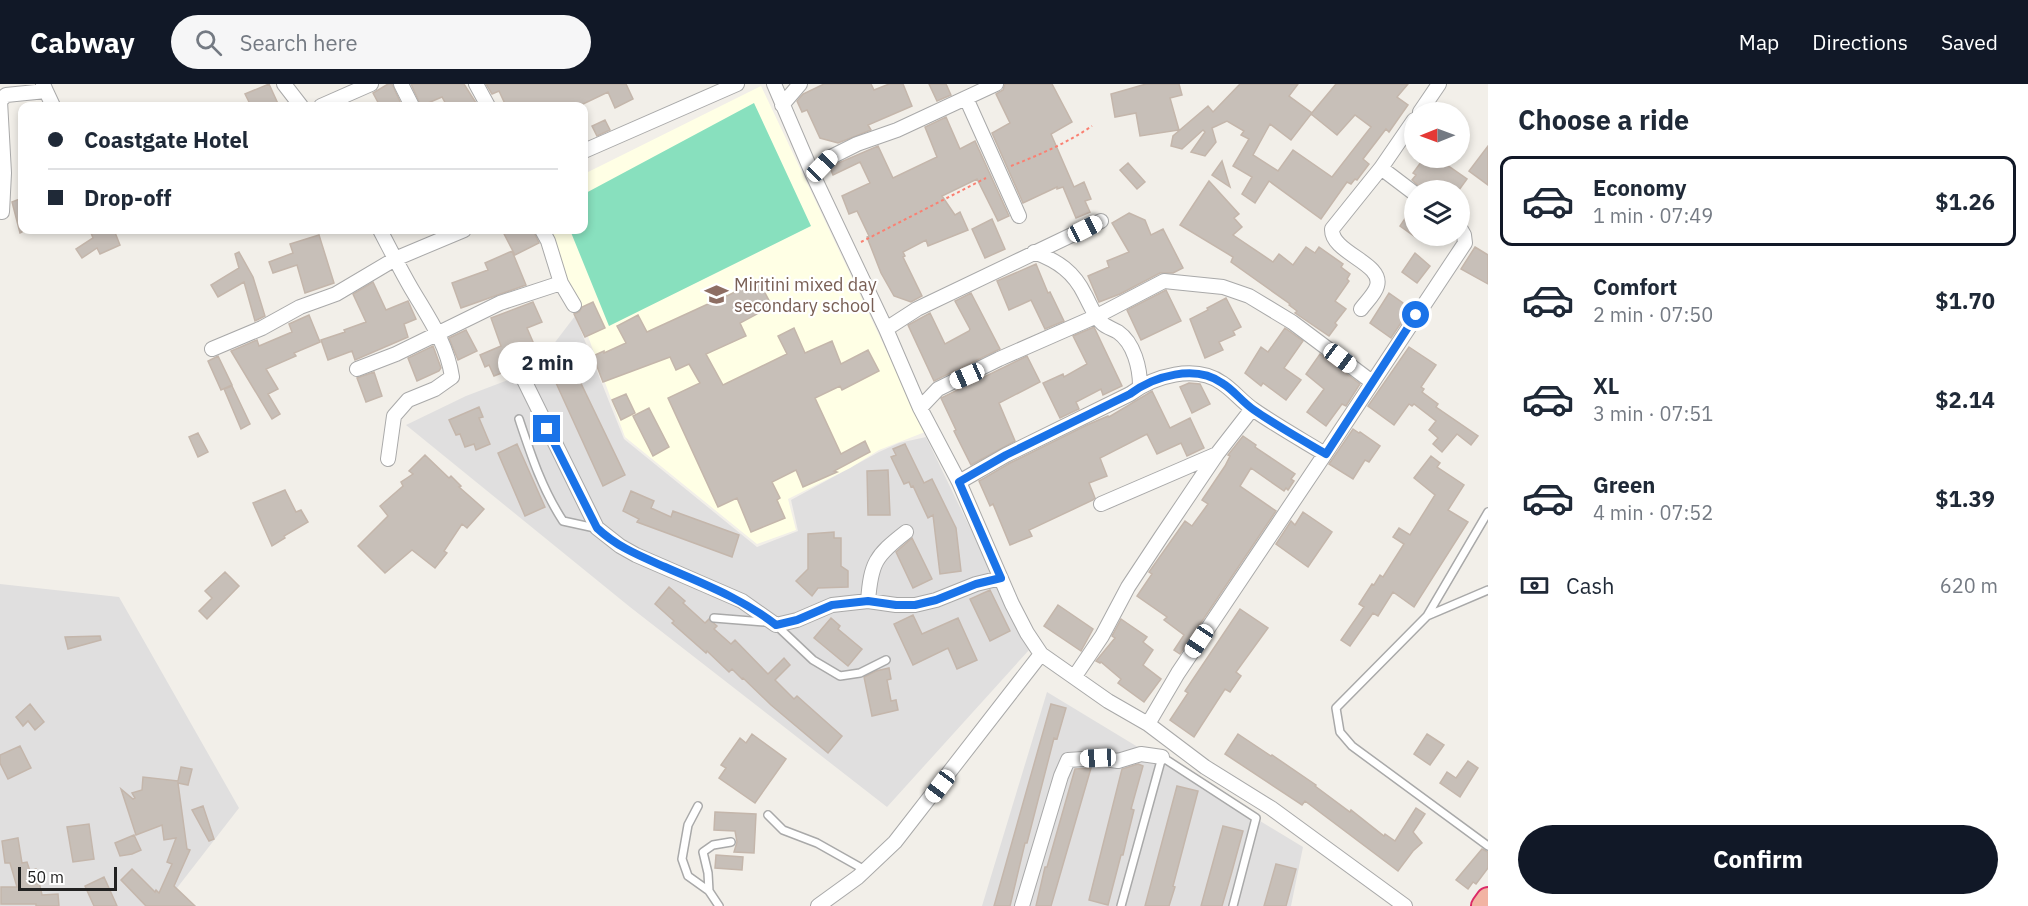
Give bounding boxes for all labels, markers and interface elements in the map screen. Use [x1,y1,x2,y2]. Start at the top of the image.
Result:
search box [171,15,591,69]
text: Cabway [30,24,135,61]
icon: search [192,26,225,59]
text: Search here [240,28,358,57]
text: Map [1739,28,1779,56]
text: Directions [1812,28,1908,56]
text: Saved [1941,28,1998,56]
north arrow [1404,102,1470,168]
map controls [1404,102,1470,246]
text: Choose a ride [1518,102,1689,137]
text: Coastgate Hotel [84,125,249,154]
car [803,147,841,185]
text: Economy [1593,173,1687,202]
icon: car [1521,174,1575,228]
button: layers [1404,180,1470,246]
text: Drop-off [84,183,171,212]
text: $1.26 [1935,187,1995,216]
text: 1 min · 07:49 [1593,202,1713,229]
car [1065,213,1105,245]
text: Comfort [1593,272,1677,301]
place label: Miritini mixed day secondary school [734,273,877,317]
icon: car [1521,273,1575,327]
school or university icon: Miritini mixed day secondary school [703,282,729,308]
text: $1.70 [1935,286,1995,315]
route start [1402,301,1429,328]
text: 2 min · 07:50 [1593,301,1713,328]
car [1320,340,1360,376]
callout: 2 min [498,342,596,384]
text: 2 min [521,349,574,376]
car [947,360,987,392]
text: XL [1593,371,1619,400]
icon: car [1521,372,1575,426]
text: $2.14 [1935,385,1995,414]
text: 3 min · 07:51 [1593,400,1713,427]
route end [533,415,560,442]
text: Green [1593,470,1655,499]
icon: car [1521,471,1575,525]
text: $1.39 [1935,484,1995,513]
text: 4 min · 07:52 [1593,499,1713,526]
icon: cash [1518,569,1551,602]
text: Cash [1566,571,1615,600]
text: 620 m [1940,572,1998,599]
car [1181,621,1217,661]
car [1080,748,1116,768]
car [922,766,958,806]
button: Confirm [1518,825,1998,894]
scale bar [18,864,117,892]
text: 50 m [27,867,64,887]

